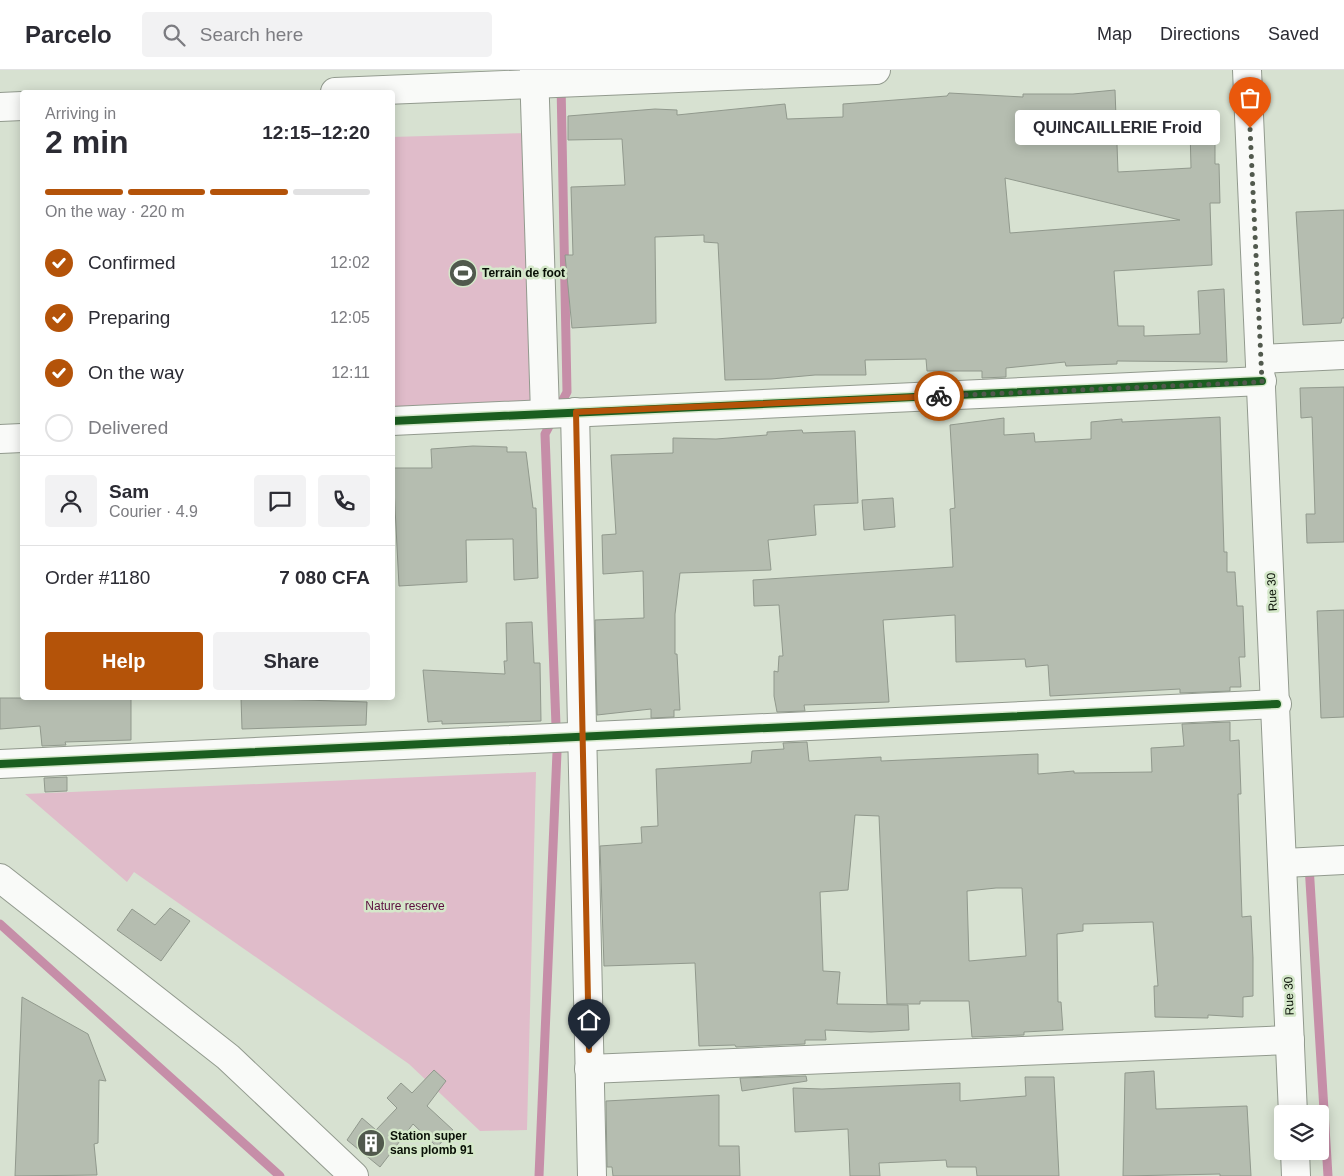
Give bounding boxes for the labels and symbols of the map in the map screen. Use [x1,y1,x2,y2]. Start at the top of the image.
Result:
pin [1229,77,1271,128]
callout: QUINCAILLERIE Froid [1015,110,1220,146]
sports icon: Terrain de foot [448,258,478,288]
place label: Terrain de foot [482,266,565,280]
courier [914,371,964,421]
street label: Rue 30 [1264,572,1280,612]
park label: Nature reserve [365,899,445,913]
street label: Rue 30 [1281,976,1297,1016]
pin [568,999,610,1050]
building icon: Station super sans plomb 91 [356,1128,386,1158]
place label: Station super sans plomb 91 [390,1129,474,1157]

